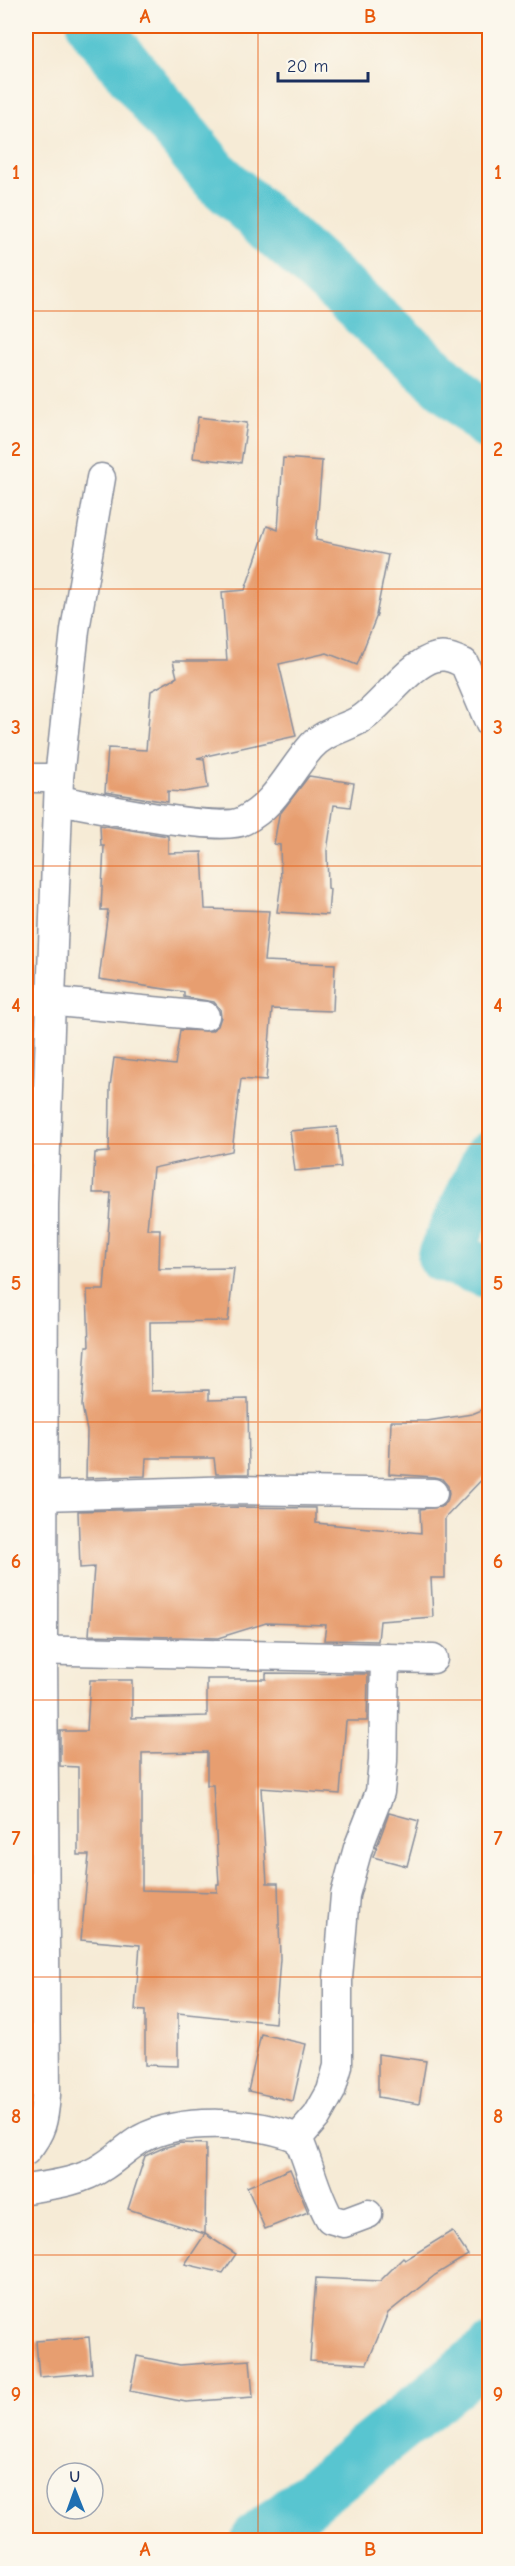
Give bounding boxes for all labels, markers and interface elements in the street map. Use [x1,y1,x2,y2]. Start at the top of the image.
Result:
text: A [139,5,151,28]
text: B [364,5,376,28]
scale bar [278,45,368,83]
text: 20 m [287,56,328,77]
text: 1 [12,161,20,184]
text: 1 [494,161,502,184]
text: 2 [11,438,21,461]
text: 2 [493,438,503,461]
text: 3 [11,716,21,739]
text: 3 [493,716,503,739]
text: 4 [11,994,21,1017]
text: 4 [493,994,503,1017]
text: 5 [11,1272,21,1295]
text: 5 [493,1272,503,1295]
text: 6 [11,1550,21,1573]
text: 6 [493,1550,503,1573]
text: 7 [12,1827,21,1850]
text: 7 [494,1827,503,1850]
text: 8 [11,2105,21,2128]
text: 8 [493,2105,503,2128]
text: 9 [11,2383,21,2406]
text: 9 [493,2383,503,2406]
north arrow [45,2461,105,2521]
text: U [69,2468,80,2486]
text: A [139,2538,151,2561]
text: B [364,2538,376,2561]

